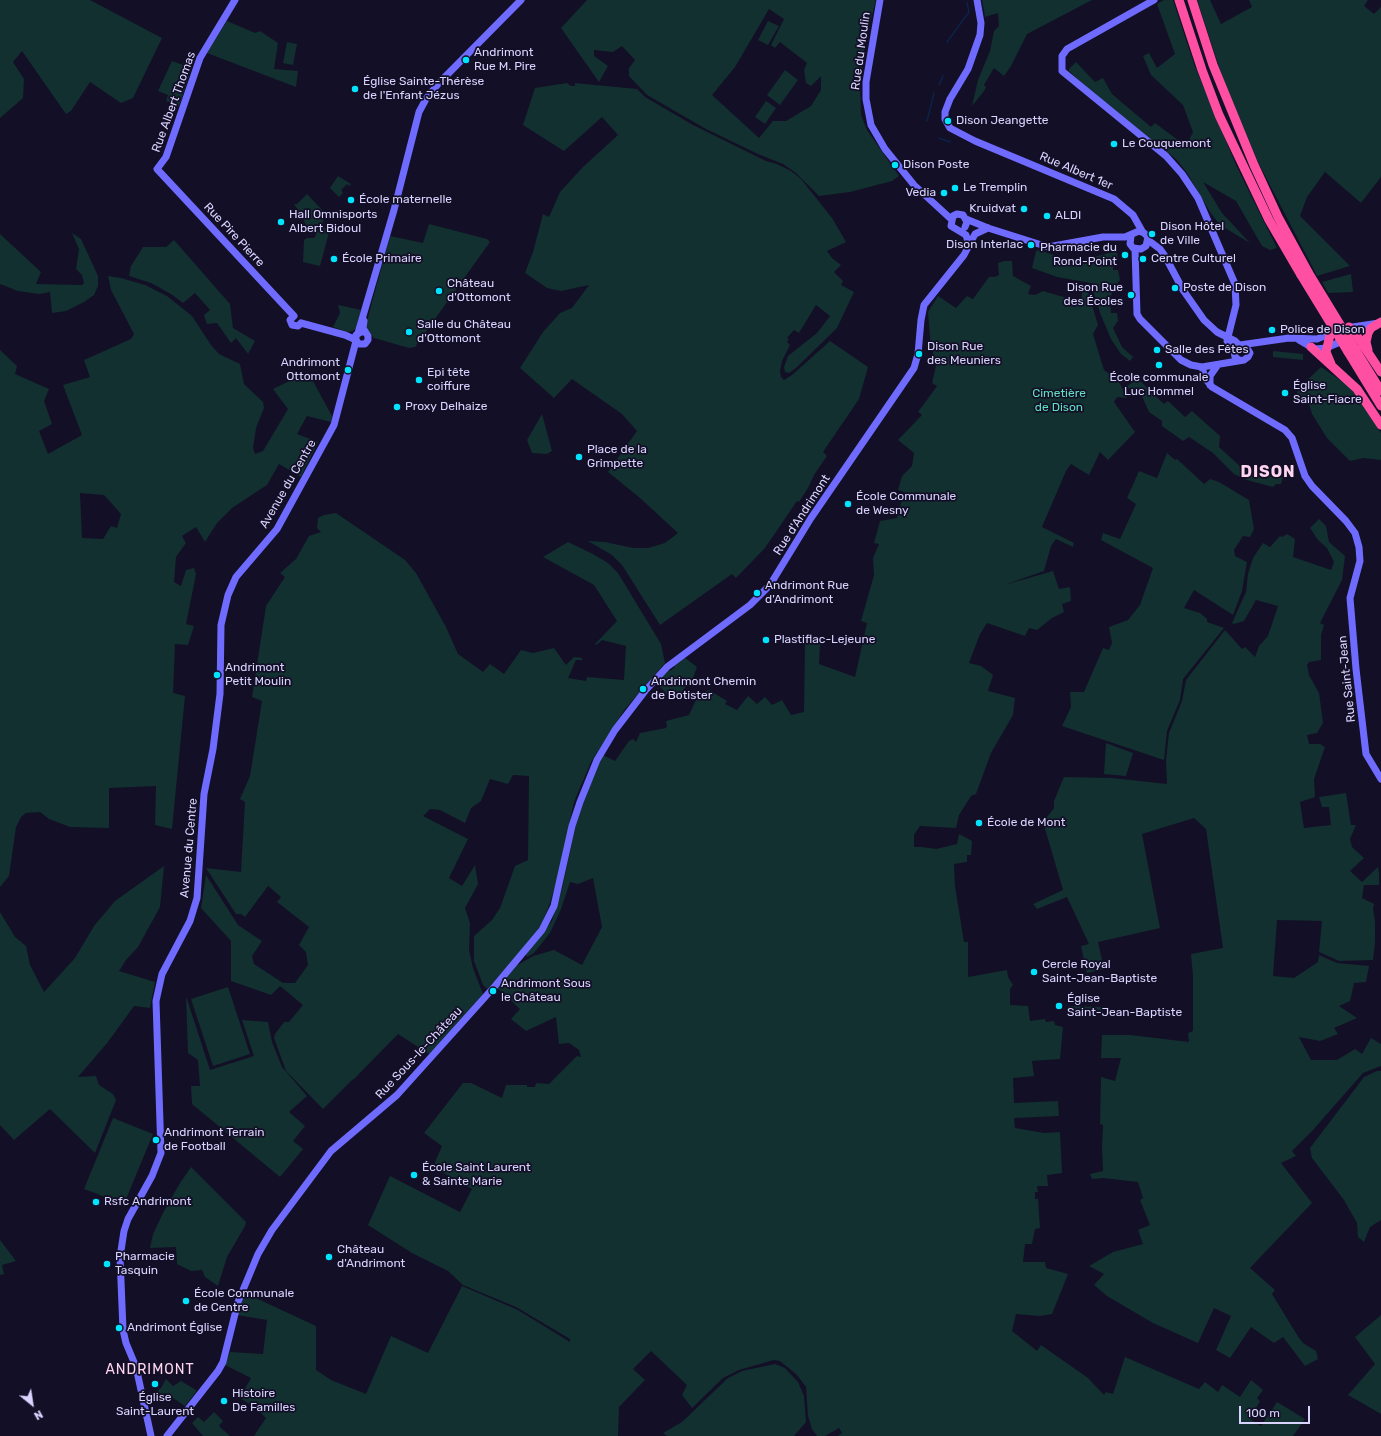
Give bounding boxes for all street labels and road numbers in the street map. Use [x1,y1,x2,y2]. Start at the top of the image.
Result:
street label: Rue du Moulin [848,11,874,91]
street label: Rue Albert Thomas [149,50,199,154]
street label: Rue Albert 1er [1037,149,1115,193]
street label: Rue Pire Pierre [201,200,267,270]
street label: Avenue du Centre [257,437,319,531]
street label: Rue d'Andrimont [771,472,833,558]
street label: Rue Saint-Jean [1335,635,1359,723]
street label: Avenue du Centre [177,798,201,898]
street label: Rue Sous-le-Château [373,1004,465,1102]

